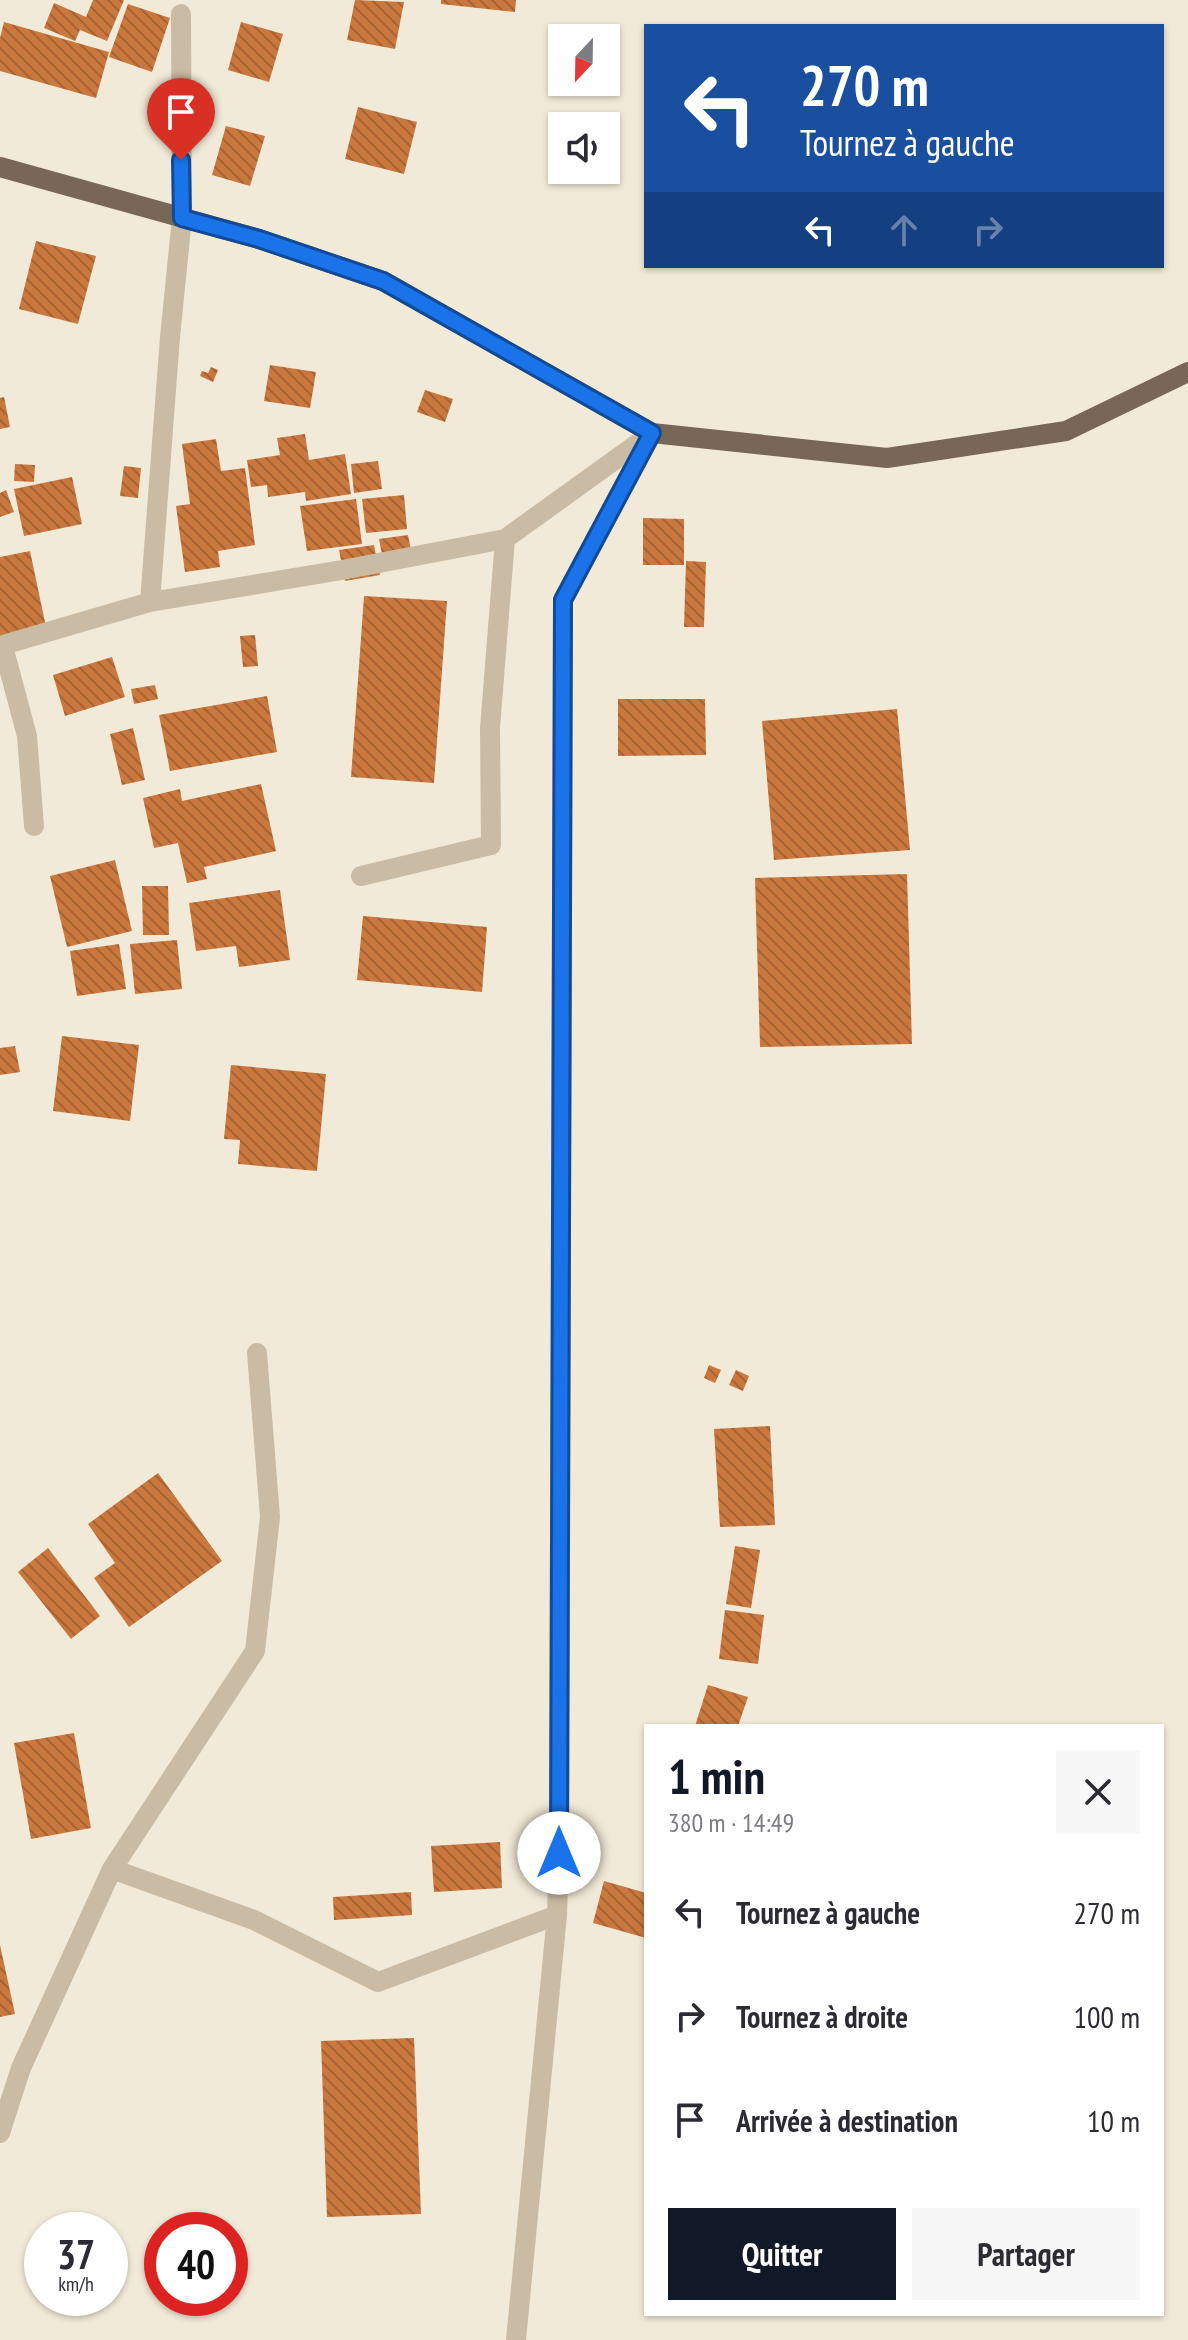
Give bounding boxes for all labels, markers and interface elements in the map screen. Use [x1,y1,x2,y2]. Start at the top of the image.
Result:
north arrow [548,24,620,96]
map controls [548,24,620,184]
text: 270 m [800,49,929,121]
icon: left [668,56,772,160]
pin [147,78,215,160]
icon: arrive [159,90,203,134]
button: sound [548,112,620,184]
text: Tournez à gauche [800,119,1015,166]
icon: left [798,208,842,252]
icon: ahead [882,208,926,252]
icon: right [966,208,1010,252]
text: 1 min [668,1745,765,1807]
button: close [1056,1750,1140,1834]
text: 380 m · 14:49 [668,1806,794,1839]
position arrow [517,1811,601,1895]
icon: left [668,1890,712,1934]
text: Tournez à gauche [736,1893,920,1932]
text: 270 m [1074,1893,1140,1932]
icon: right [668,1994,712,2038]
text: Tournez à droite [736,1997,908,2036]
text: 100 m [1074,1997,1140,2036]
icon: arrive [668,2098,712,2142]
text: Arrivée à destination [736,2101,958,2140]
text: 10 m [1087,2101,1140,2140]
button: Quitter [668,2208,896,2300]
button: Partager [912,2208,1140,2300]
speed limit sign: 40 [144,2212,248,2316]
text: 37 [57,2228,95,2280]
text: km/h [58,2271,94,2297]

